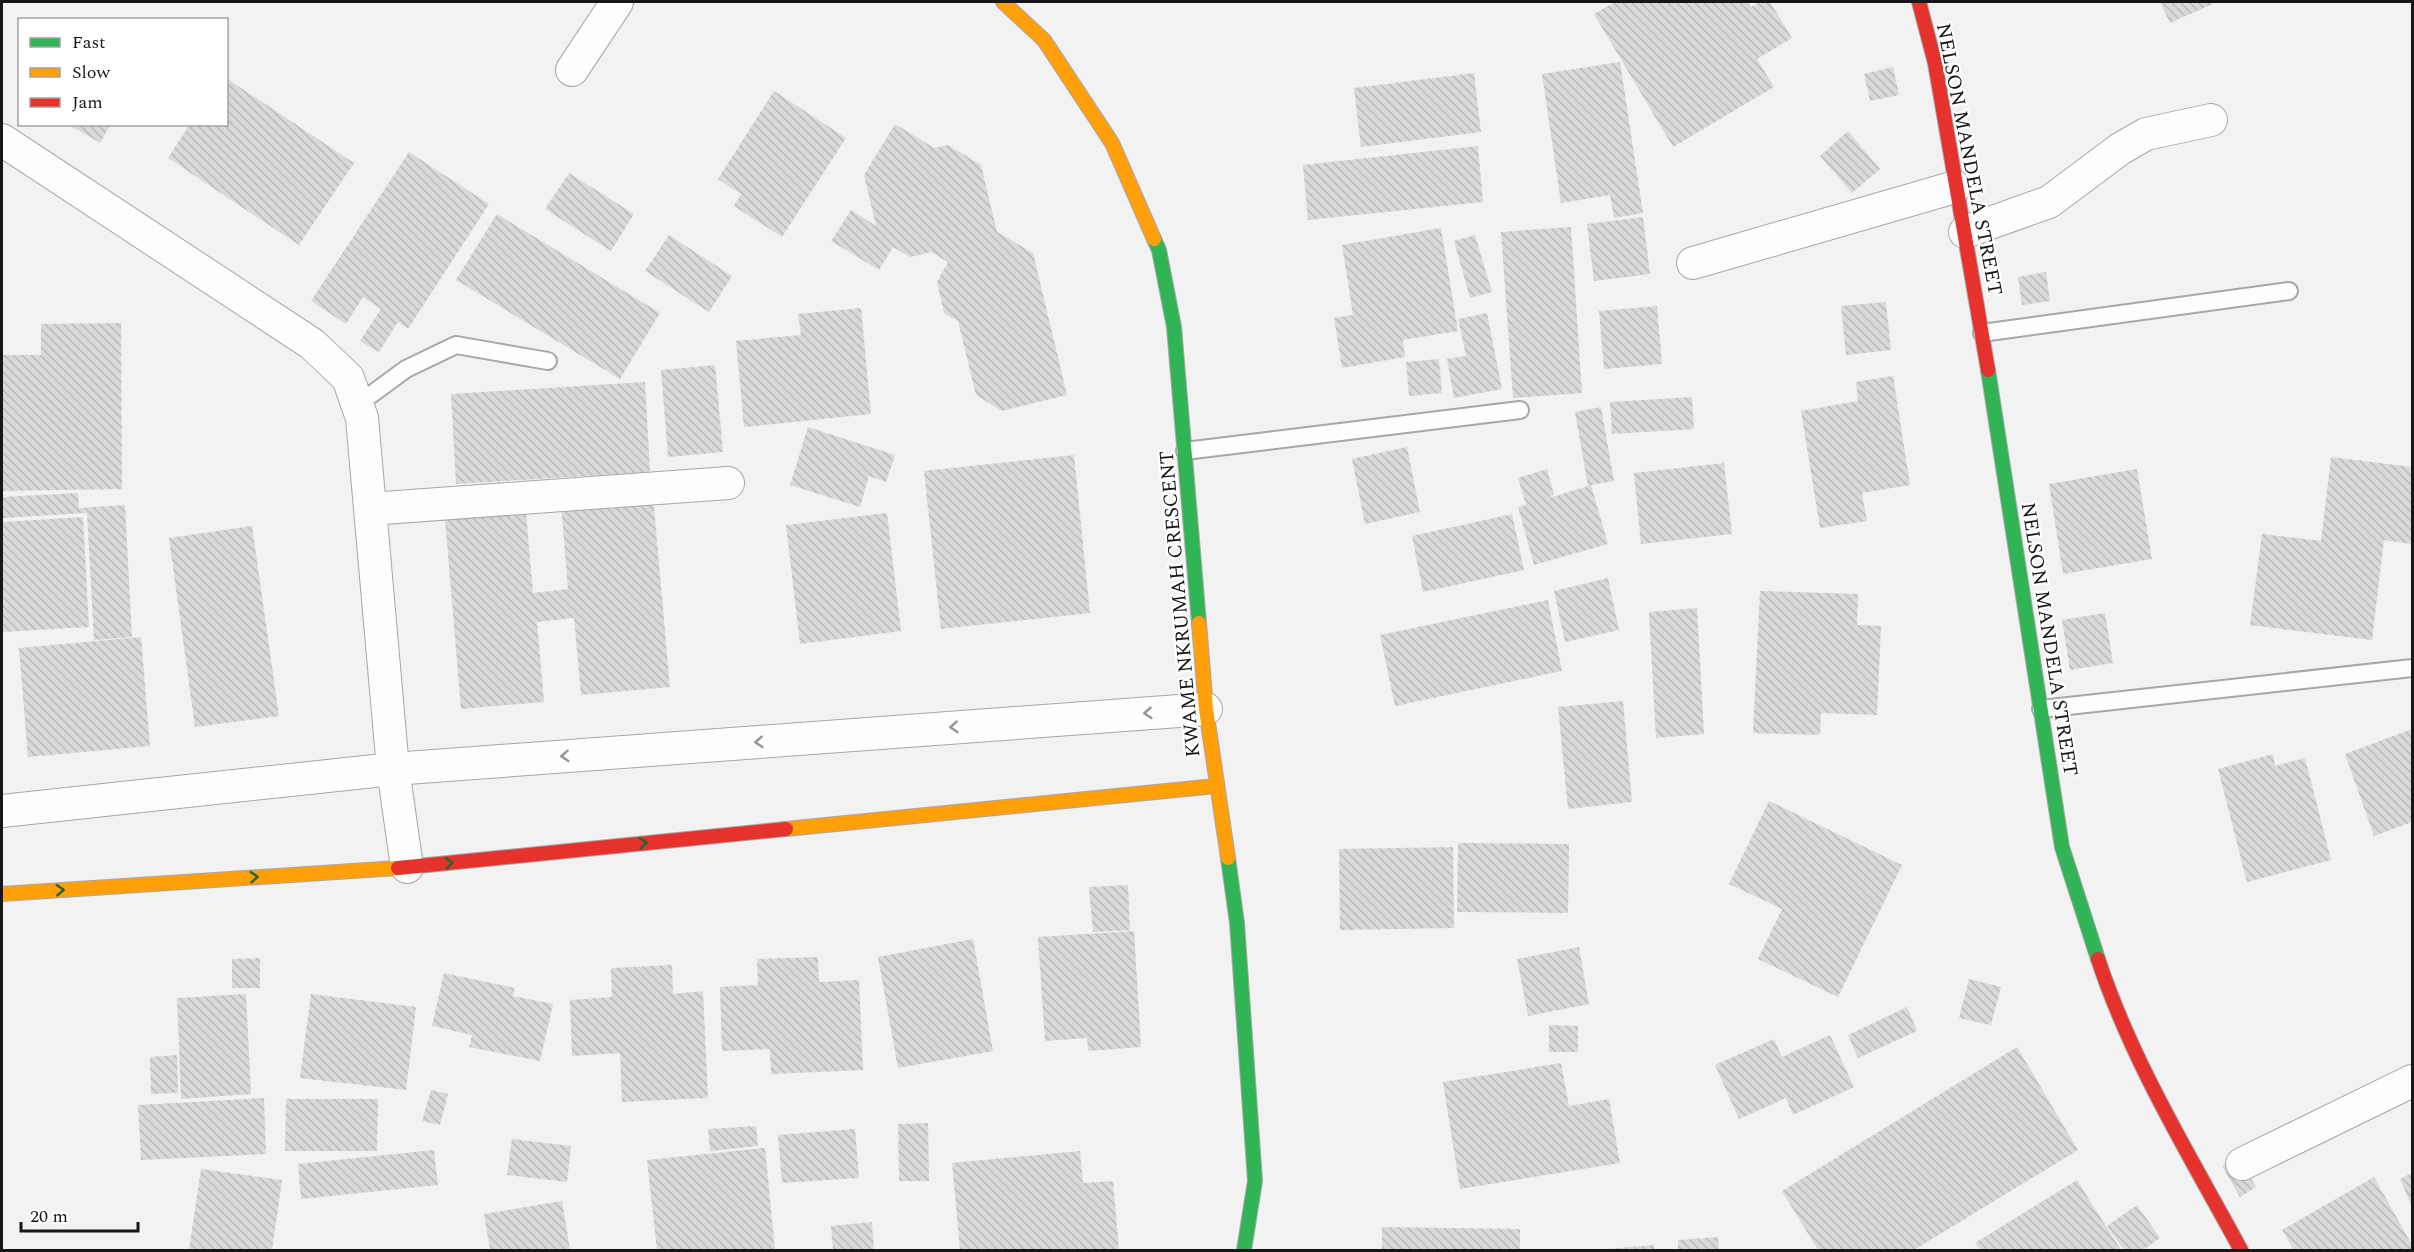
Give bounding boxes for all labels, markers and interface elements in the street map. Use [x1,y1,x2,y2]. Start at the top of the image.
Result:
legend [18,18,228,126]
street label: NELSON MANDELA STREET [1928,20,2010,298]
text: Fast [72,29,105,56]
text: Slow [72,59,111,86]
text: Jam [72,89,103,116]
street label: KWAME NKRUMAH CRESCENT [1152,449,1208,759]
street label: NELSON MANDELA STREET [2013,500,2085,778]
one-way arrow [1143,706,1152,719]
one-way arrow [949,720,958,733]
one-way arrow [755,735,764,748]
one-way arrow [560,749,569,762]
one-way arrow [638,837,647,850]
one-way arrow [444,857,453,870]
one-way arrow [250,871,259,884]
one-way arrow [55,884,64,897]
scale bar [21,1195,138,1233]
text: 20 m [30,1203,68,1230]

